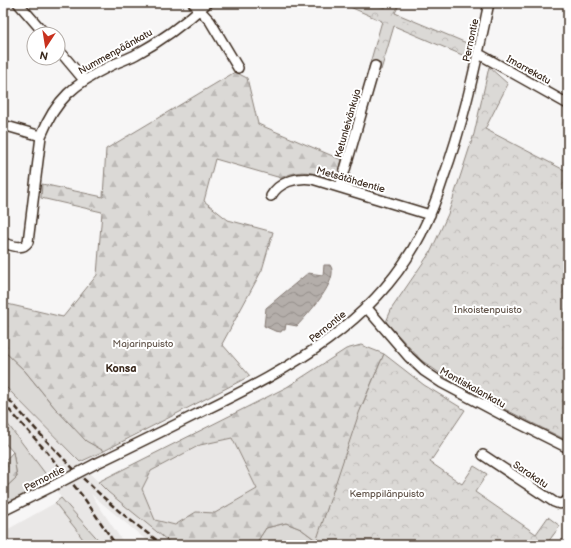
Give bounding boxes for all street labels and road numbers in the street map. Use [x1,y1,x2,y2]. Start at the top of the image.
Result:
street label: Pernontie [461,18,481,63]
street label: Nummenpäänkatu [76,27,155,77]
street label: Imarrekatu [504,53,553,87]
street label: Ketunleivänkuja [332,87,364,159]
street label: Metsätähdentie [315,164,386,195]
street label: Pernontie [307,308,348,345]
street label: Montiskalankatu [438,365,507,411]
street label: Sarakatu [511,459,550,491]
street label: Pernontie [22,464,67,494]

